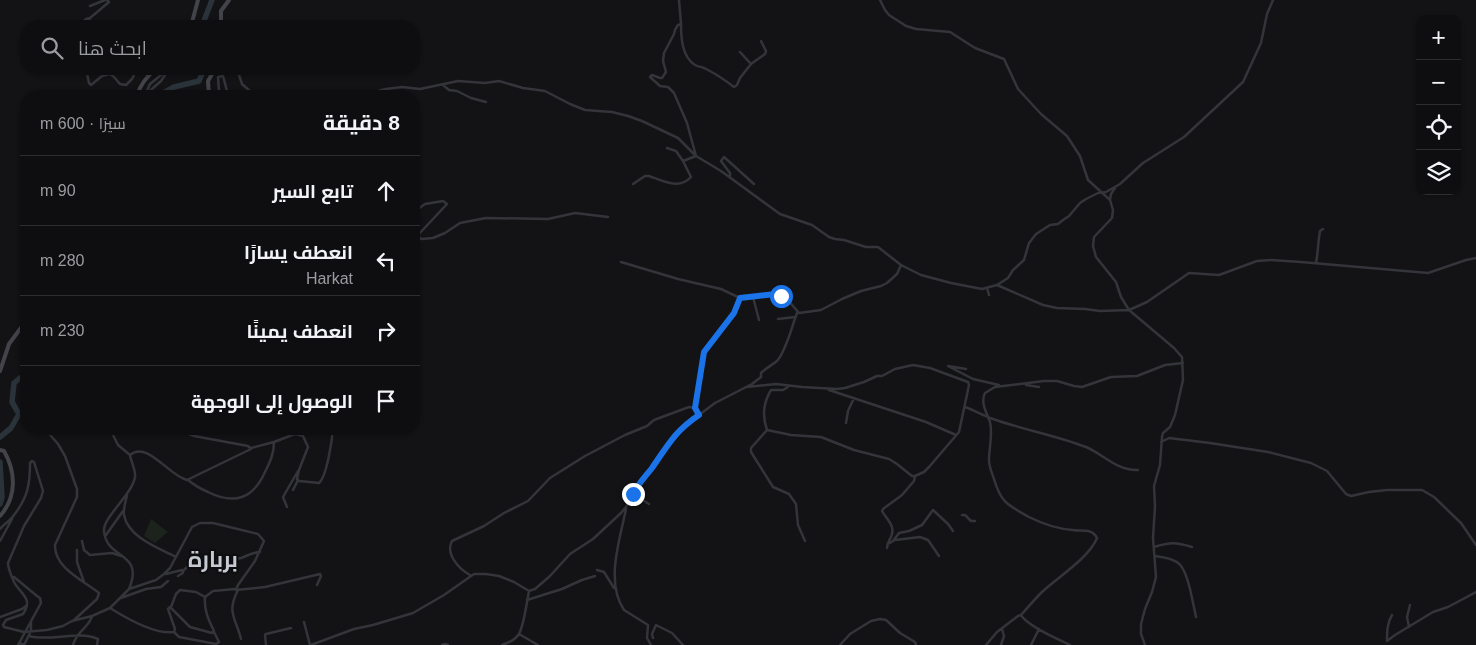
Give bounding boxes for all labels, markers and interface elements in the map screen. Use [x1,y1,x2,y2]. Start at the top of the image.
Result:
map controls [1416,15,1461,195]
button: + [1416,15,1461,60]
search box [20,20,420,75]
icon: search [38,34,66,62]
text: ابحث هنا [78,38,147,59]
button: − [1416,60,1461,105]
button: locate [1416,105,1461,150]
text: 8 دقيقة [323,111,400,134]
text: سيرًا · 600 m [40,115,126,132]
button: layers [1416,150,1461,195]
icon: ahead [372,177,400,205]
text: تابع السير [272,181,353,202]
text: 90 m [40,182,76,199]
text: انعطف يسارًا [244,242,353,263]
icon: left [372,247,400,275]
text: 280 m [40,252,84,269]
text: Harkat [306,270,353,287]
route start [770,285,793,308]
icon: right [372,317,400,345]
text: انعطف يمينًا [246,321,353,342]
text: 230 m [40,322,84,339]
icon: arrive [372,387,400,415]
text: الوصول إلى الوجهة [191,391,353,412]
route end [622,483,645,506]
district label: بربارة [188,547,238,573]

